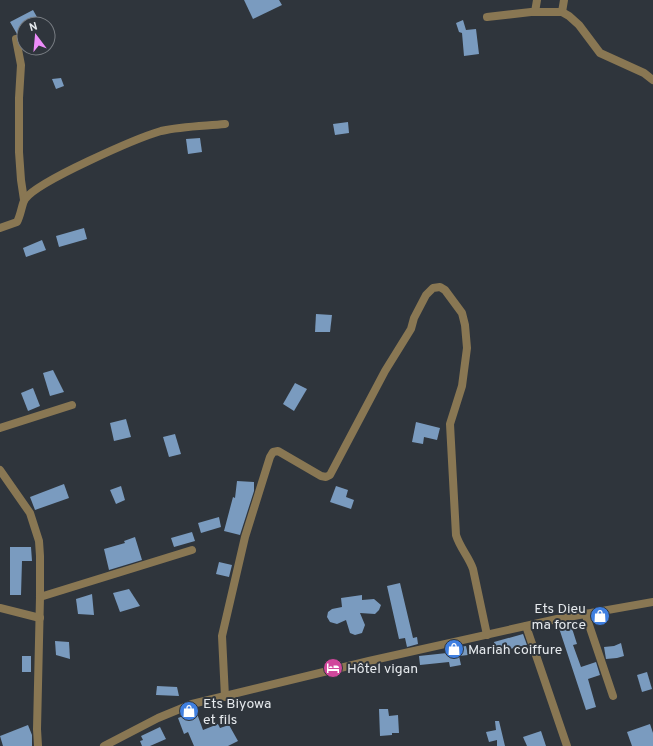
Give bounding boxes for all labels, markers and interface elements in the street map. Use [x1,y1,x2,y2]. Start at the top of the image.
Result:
north arrow [16,16,56,56]
text: N [28,20,39,35]
place label: Ets Dieu ma force [532,601,586,634]
shop icon: Ets Dieu ma force [589,605,611,627]
shop icon: Mariah coiffure [443,638,465,660]
place label: Mariah coiffure [468,642,562,659]
hotel icon: Hôtel vigan [322,657,344,679]
place label: Hôtel vigan [347,661,418,678]
place label: Ets Biyowa et fils [203,696,271,729]
shop icon: Ets Biyowa et fils [178,700,200,722]

